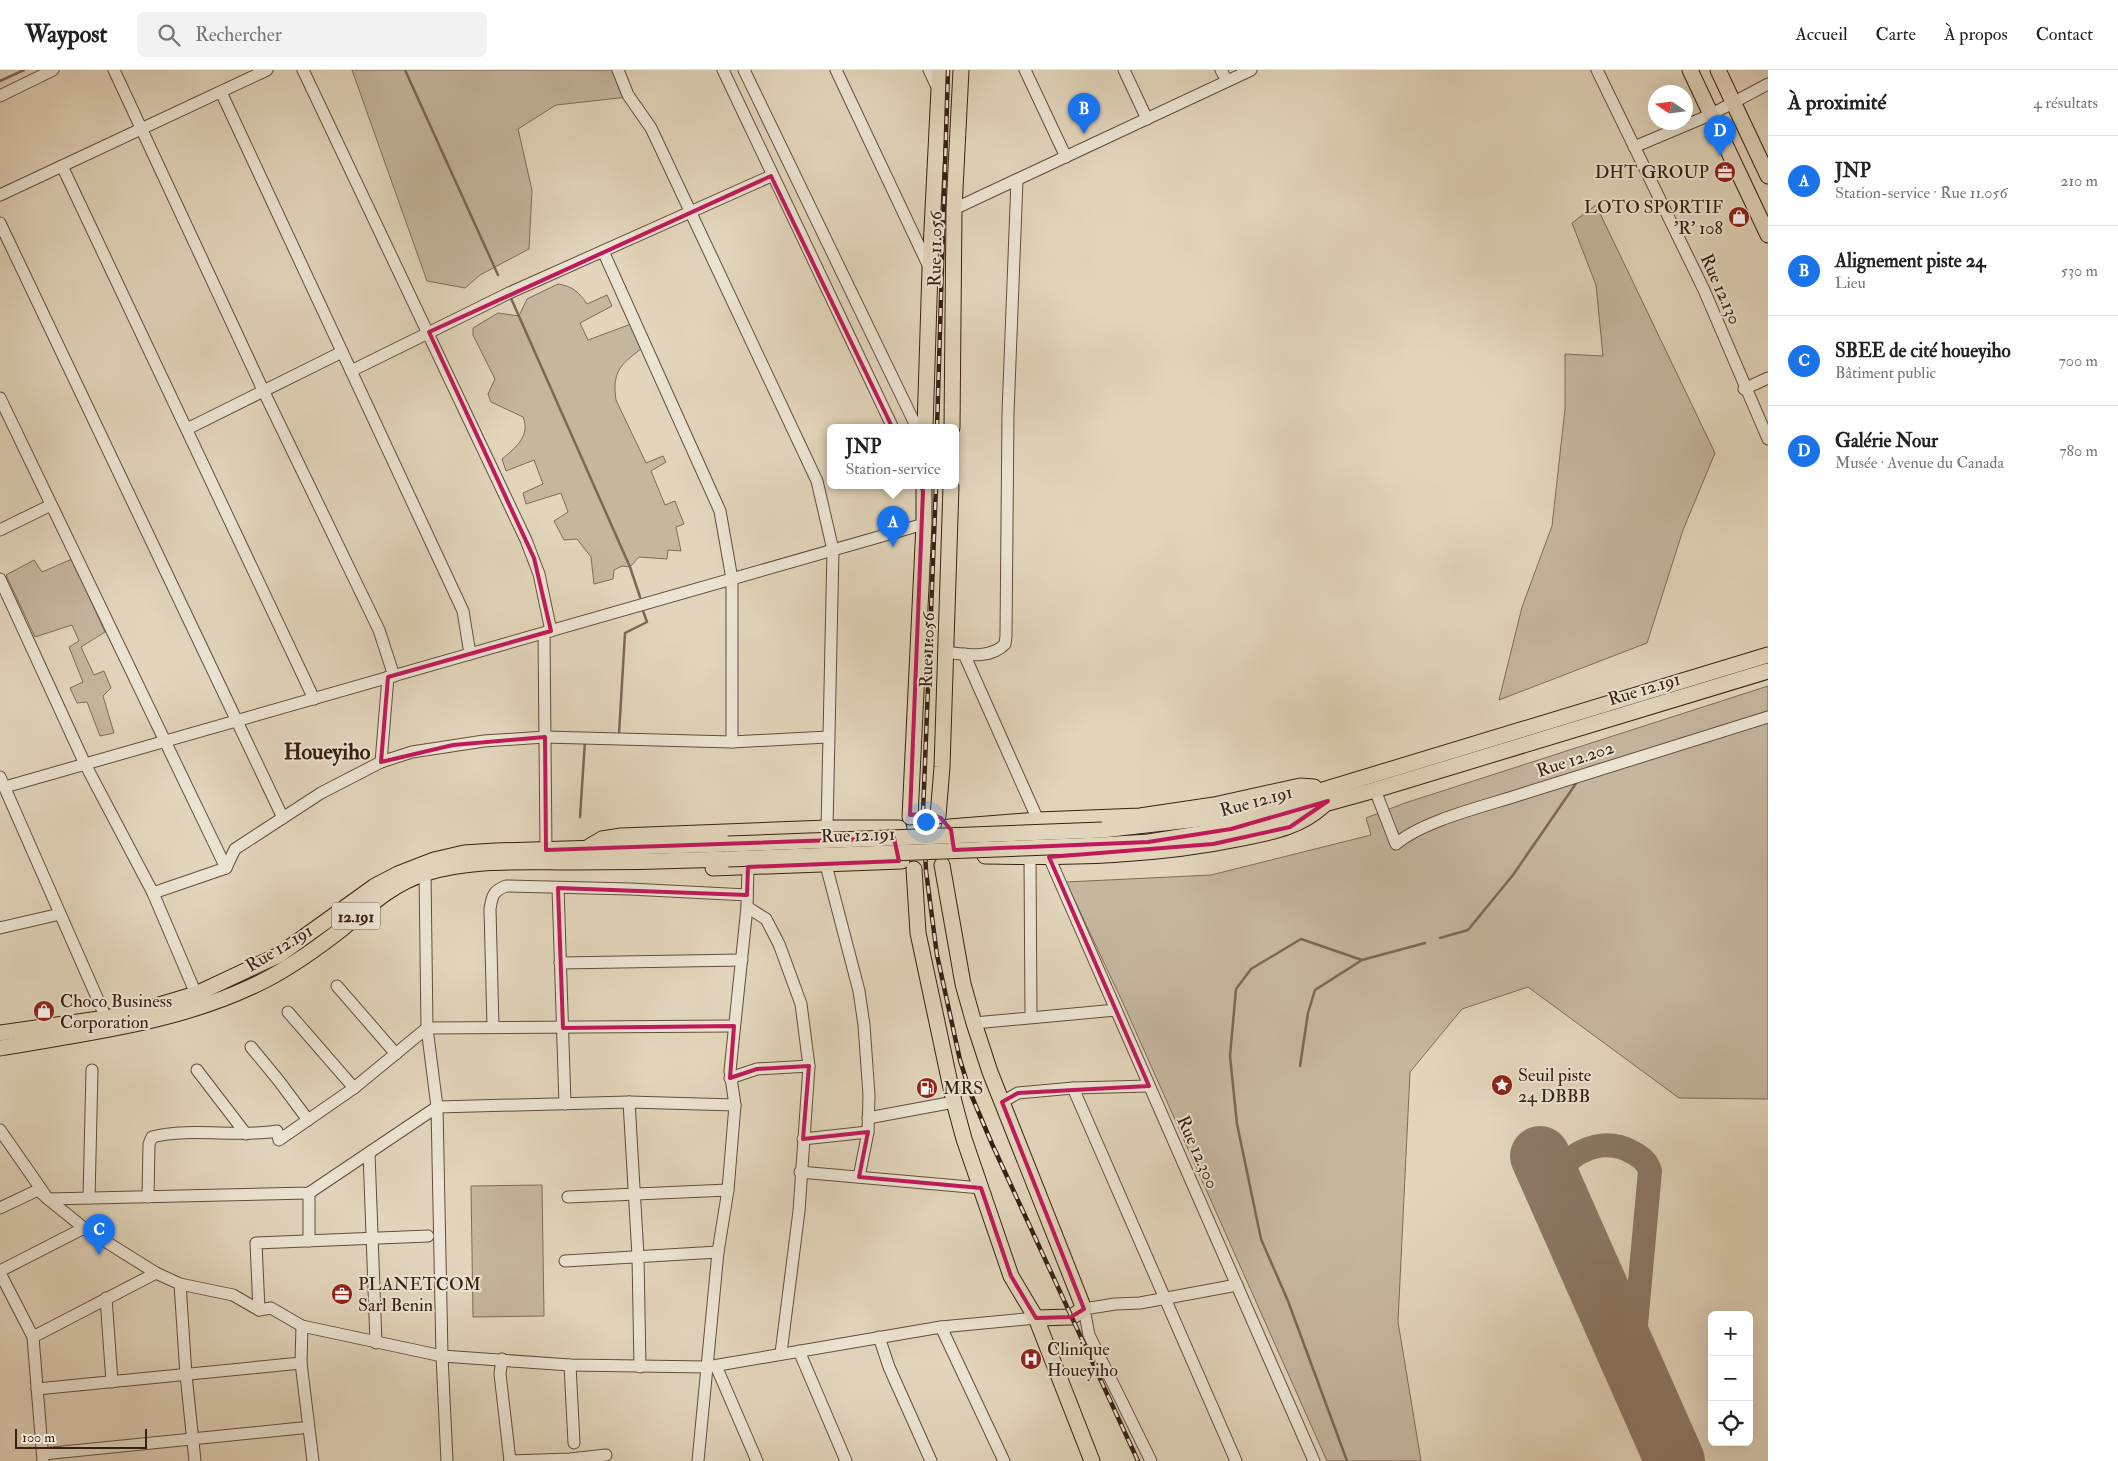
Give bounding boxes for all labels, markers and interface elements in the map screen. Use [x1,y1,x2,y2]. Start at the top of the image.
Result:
search box [137,12,487,57]
text: Waypost [25,19,107,50]
icon: search [155,21,183,49]
text: Rechercher [195,23,282,47]
text: Accueil [1795,23,1848,46]
text: Carte [1876,23,1916,46]
text: À propos [1944,23,2008,46]
text: Contact [2036,23,2093,46]
north arrow [1648,85,1693,130]
text: À proximité [1788,89,1886,116]
pin: B [1068,93,1100,134]
text: 4 résultats [2033,93,2098,113]
pin: D [1704,115,1736,156]
text: JNP [1835,159,1871,183]
office icon: DHT GROUP [1713,160,1737,184]
place label: DHT GROUP [1595,161,1709,184]
text: A [1799,171,1809,191]
text: 210 m [2060,171,2098,191]
text: Station-service · Rue 11.056 [1835,183,2008,203]
place label: LOTO SPORTIF 'R' 108 [1584,196,1723,240]
shop icon: LOTO SPORTIF 'R' 108 [1727,205,1751,229]
street label: Rue 11.056 [923,210,948,287]
text: Alignement piste 24 [1835,249,1986,273]
street label: Rue 12.130 [1695,250,1746,328]
text: B [1799,261,1809,281]
text: 530 m [2061,261,2098,281]
text: Lieu [1835,273,1866,293]
text: SBEE de cité houeyiho [1835,339,2011,363]
text: C [1798,351,1810,371]
text: 700 m [2059,351,2098,371]
text: Bâtiment public [1835,363,1936,383]
popup [827,424,959,489]
text: Galérie Nour [1835,429,1938,453]
text: JNP [845,435,881,459]
text: D [1797,441,1811,461]
text: 780 m [2059,441,2098,461]
text: Musée · Avenue du Canada [1835,453,2004,473]
text: Station-service [845,459,941,479]
pin: A [877,506,909,547]
street label: Rue 11.056 [915,611,940,688]
street label: Rue 12.191 [1605,668,1683,711]
street label: Rue 12.202 [1534,736,1617,783]
district label: Houeyiho [284,738,371,767]
street label: Rue 12.191 [1217,781,1295,822]
your location [913,809,939,835]
street label: Rue 12.191 [820,823,896,848]
road number: 12.191 [332,902,380,929]
street label: Rue 12.191 [241,919,317,977]
place label: Choco Business Corporation [60,990,172,1034]
shop icon: Choco Business Corporation [32,999,56,1023]
place label: Seuil piste 24 DBBB [1518,1064,1592,1108]
place icon: Seuil piste 24 DBBB [1490,1073,1514,1097]
fuel station icon: MRS [915,1076,939,1100]
place label: MRS [943,1077,983,1100]
street label: Rue 12.300 [1171,1112,1224,1192]
pin: C [83,1214,115,1255]
place label: PLANETCOM Sarl Benin [358,1273,481,1317]
office icon: PLANETCOM Sarl Benin [330,1282,354,1306]
map controls [1708,1311,1753,1446]
button: + [1708,1311,1753,1356]
place label: Clinique Houeyiho [1047,1338,1118,1382]
hospital icon: Clinique Houeyiho [1019,1347,1043,1371]
button: − [1708,1356,1753,1401]
button: locate [1708,1401,1753,1446]
scale bar [15,1426,148,1449]
text: 100 m [22,1429,55,1446]

